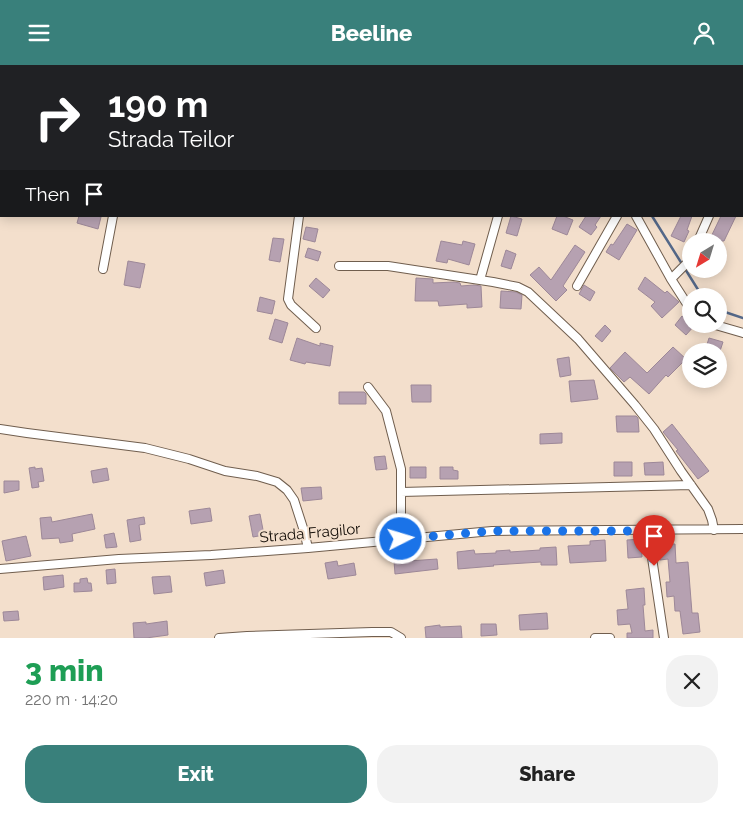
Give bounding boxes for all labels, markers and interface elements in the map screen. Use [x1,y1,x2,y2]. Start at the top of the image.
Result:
icon: menu [25,19,53,47]
icon: person [690,19,718,47]
text: Beeline [331,20,412,46]
text: 190 m [108,84,208,125]
icon: right [25,85,90,150]
text: Strada Teilor [108,126,234,152]
icon: arrive [80,180,108,208]
text: Then [25,183,70,205]
north arrow [682,233,728,277]
map controls [682,233,727,388]
button: search [682,288,727,333]
button: layers [682,343,727,388]
position arrow [374,512,426,564]
pin [633,515,675,566]
street label: Strada Fragilor [259,520,362,546]
icon: arrive [640,522,668,550]
text: 3 min [25,653,104,688]
button: close [666,655,718,707]
text: 220 m · 14:20 [25,690,118,709]
button: Exit [25,745,367,803]
button: Share [377,745,718,803]

